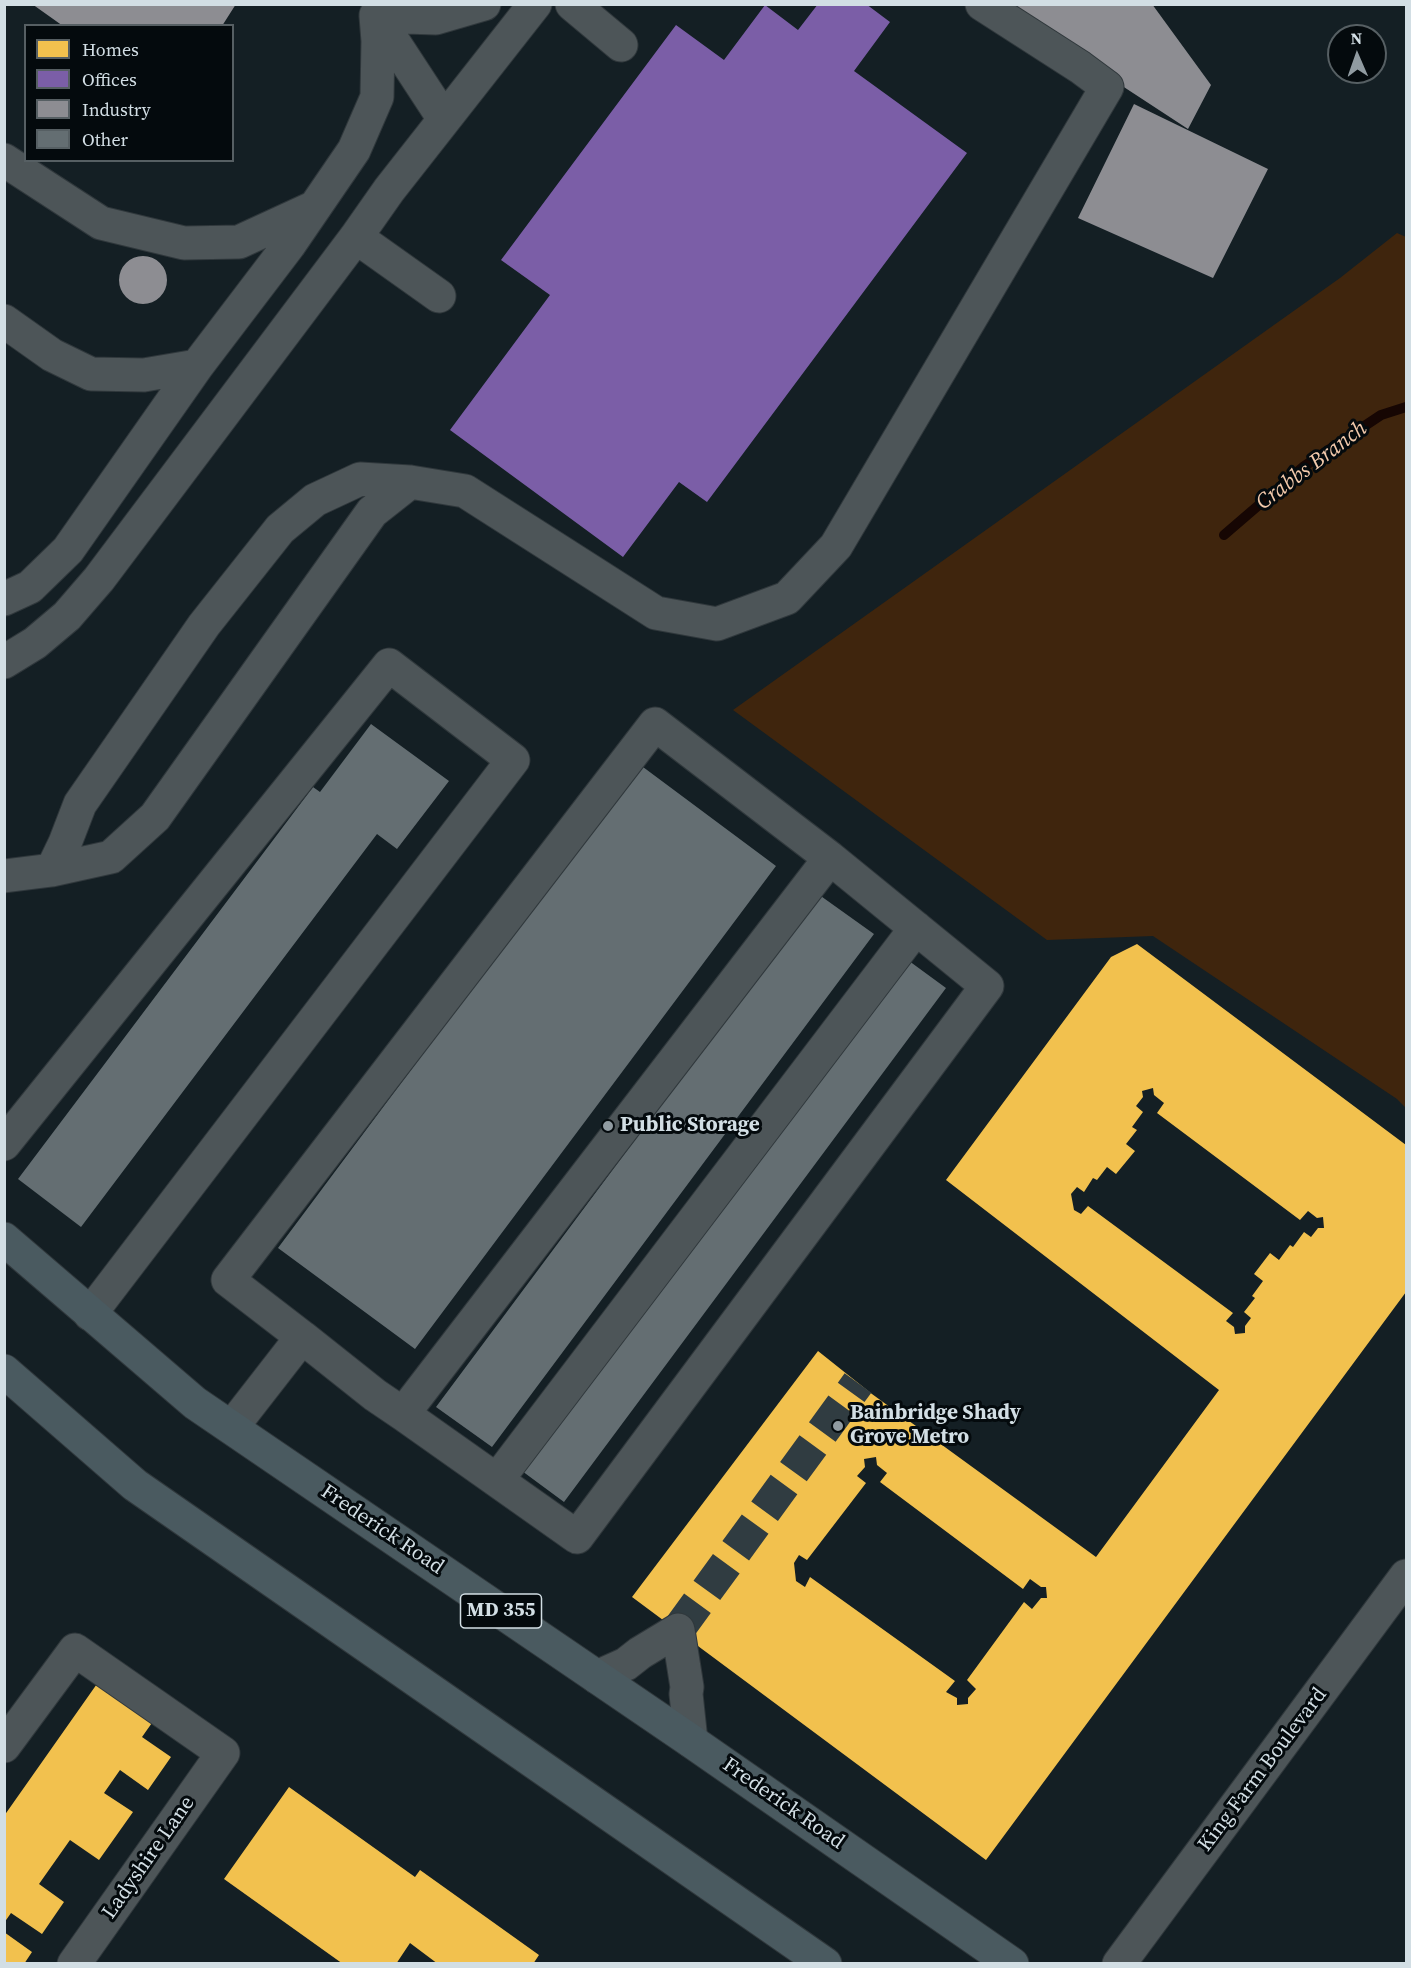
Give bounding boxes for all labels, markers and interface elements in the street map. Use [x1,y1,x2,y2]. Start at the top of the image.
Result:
legend [24,24,234,162]
north arrow [1327,24,1387,84]
text: N [1350,27,1363,49]
text: Homes [82,37,139,62]
text: Offices [82,67,137,92]
text: Industry [82,97,151,122]
text: Other [82,127,128,152]
water label: Crabbs Branch [1251,416,1373,516]
place label: Public Storage [620,1113,760,1139]
marker: Public Storage [601,1119,615,1133]
place label: Bainbridge Shady Grove Metro [850,1401,1021,1451]
marker: Bainbridge Shady Grove Metro [831,1419,845,1433]
street label: Frederick Road [316,1480,448,1580]
road number: MD 355 [460,1594,542,1628]
street label: King Farm Boulevard [1193,1683,1333,1857]
street label: Frederick Road [717,1753,849,1855]
street label: Ladyshire Lane [97,1792,201,1924]

